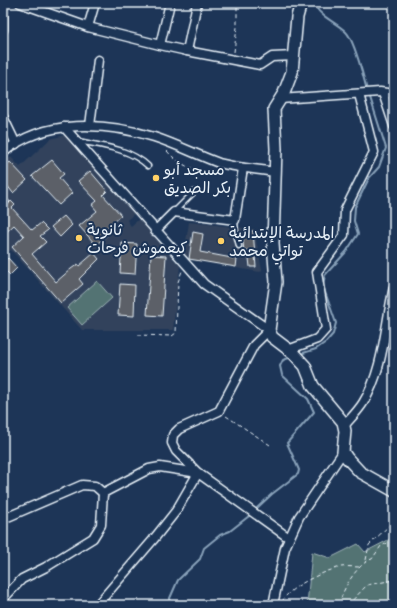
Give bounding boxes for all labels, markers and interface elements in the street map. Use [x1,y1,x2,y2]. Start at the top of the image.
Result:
place label: مسجد أبو بكر الصديق [162,160,231,201]
marker: مسجد أبو بكر الصديق [151,173,161,183]
place label: ثانوية كيعموش فرحات [87,220,188,261]
place label: المدرسة الإبتدائية تواتي محمد [229,223,334,265]
marker: ثانوية كيعموش فرحات [74,233,84,243]
marker: المدرسة الإبتدائية تواتي محمد [216,236,226,246]

